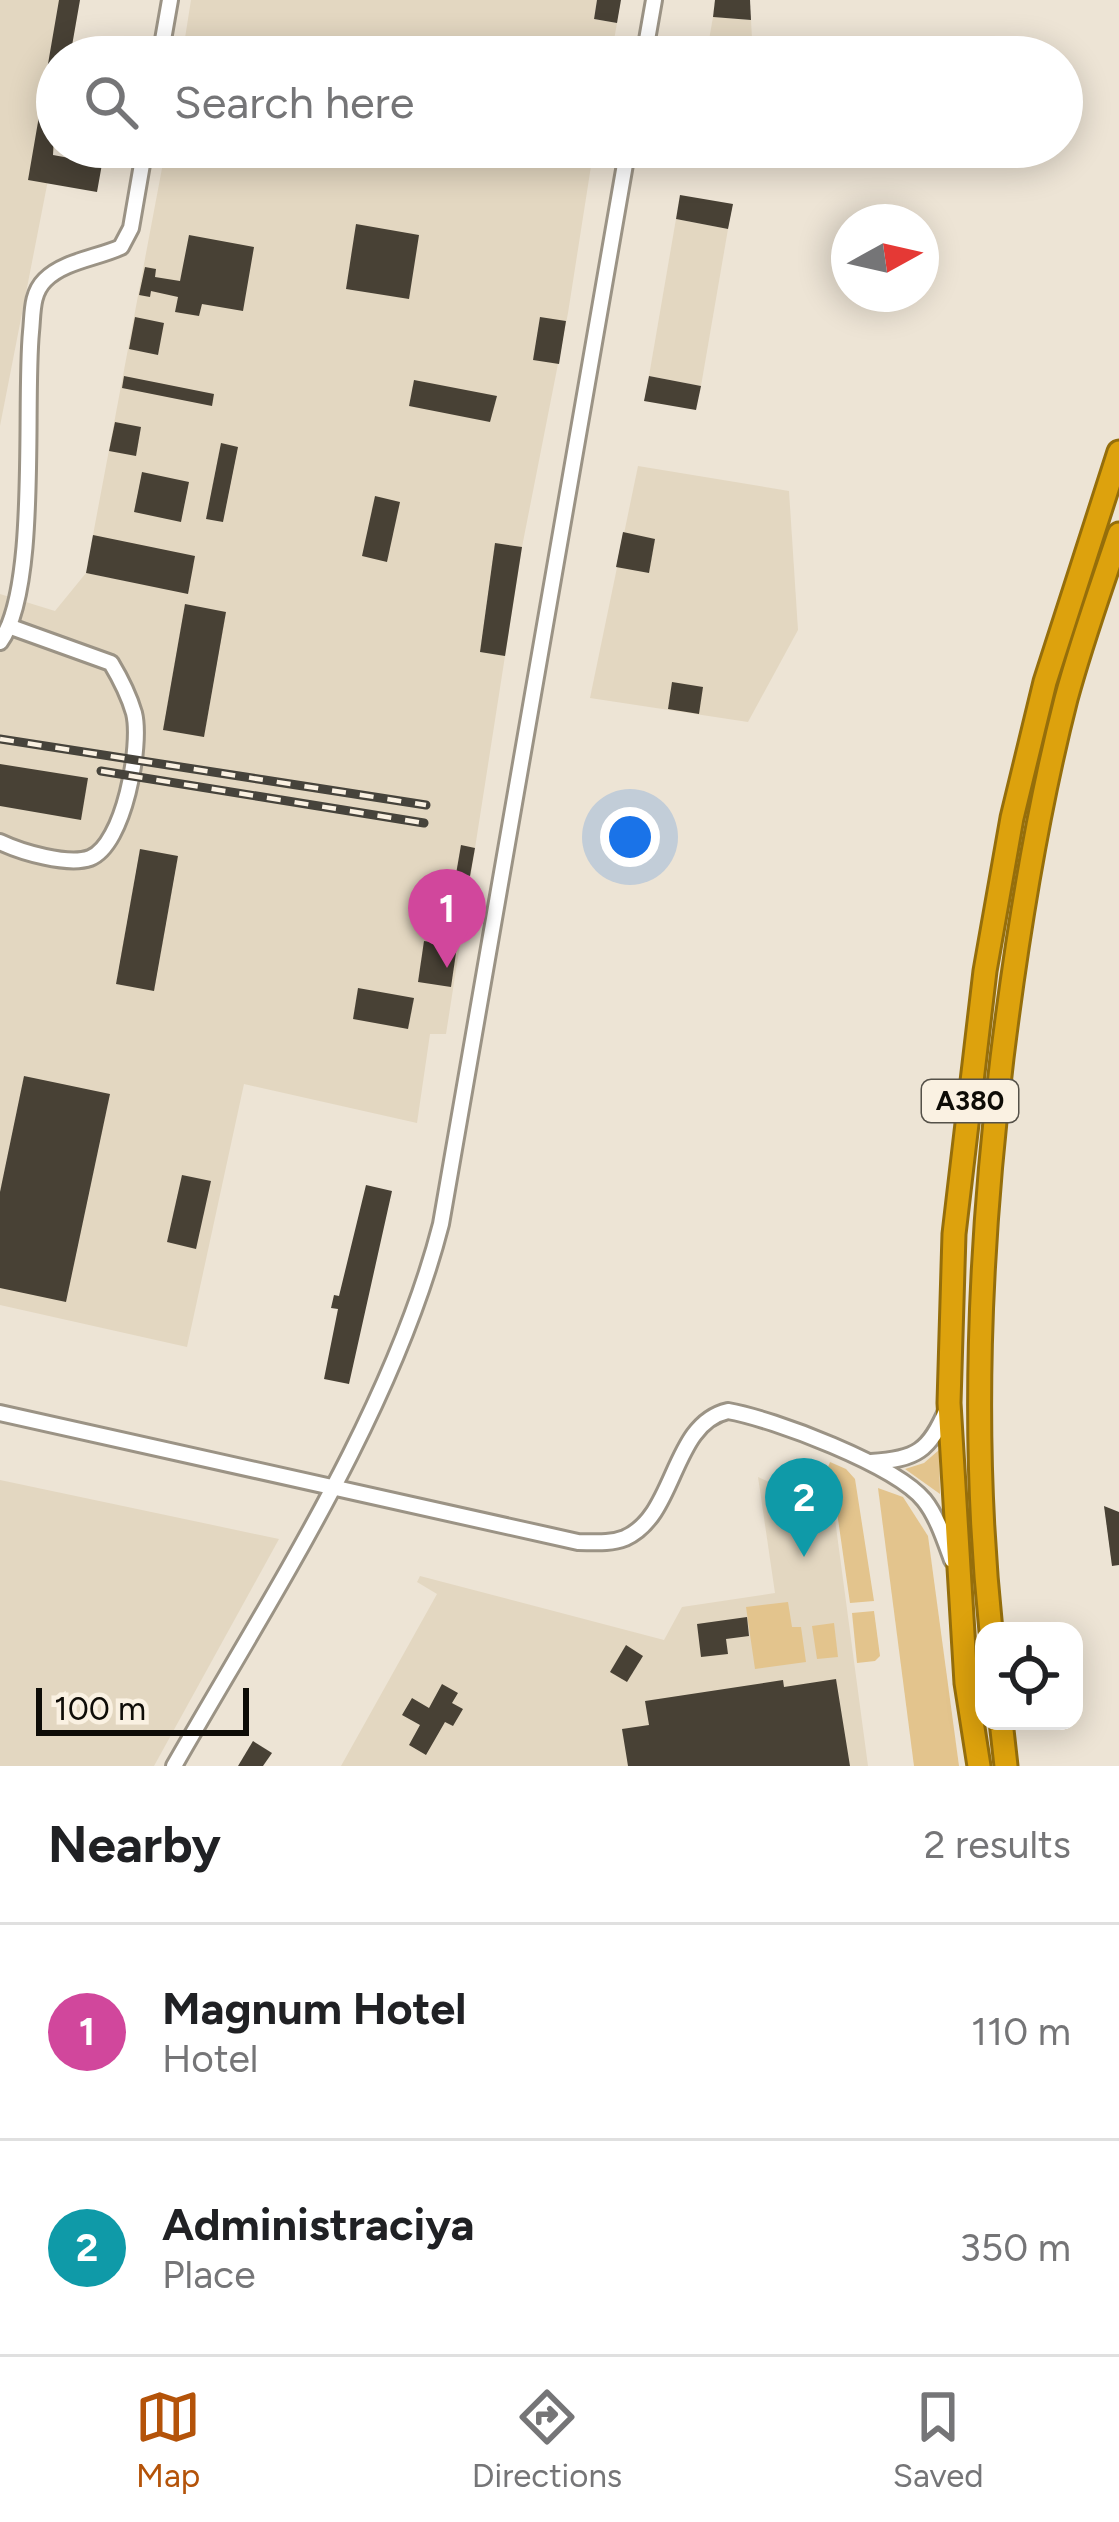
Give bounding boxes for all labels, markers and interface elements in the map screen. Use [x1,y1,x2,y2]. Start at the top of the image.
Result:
search box [36,36,1083,168]
icon: search [78,69,144,135]
text: Search here [174,75,414,129]
north arrow [831,204,939,312]
your location [600,807,660,867]
pin: 1 [408,869,486,968]
road number: A380 [922,1080,1018,1122]
pin: 2 [765,1458,843,1557]
map controls [975,1622,1083,1730]
button: locate [975,1622,1083,1730]
scale bar [36,1682,249,1735]
text: 100 m [54,1689,146,1728]
text: Nearby [48,1814,221,1875]
text: 2 results [924,1821,1071,1868]
text: Magnum Hotel [162,1981,466,2035]
text: 1 [79,2008,95,2055]
text: 110 m [971,2008,1071,2055]
text: Hotel [162,2035,258,2082]
text: Administraciya [162,2197,474,2251]
text: 2 [76,2224,98,2271]
text: 350 m [960,2224,1071,2271]
text: Place [162,2251,255,2298]
tab: Map [135,2384,201,2495]
tab: Directions [472,2384,622,2495]
tab: Saved [893,2384,984,2495]

